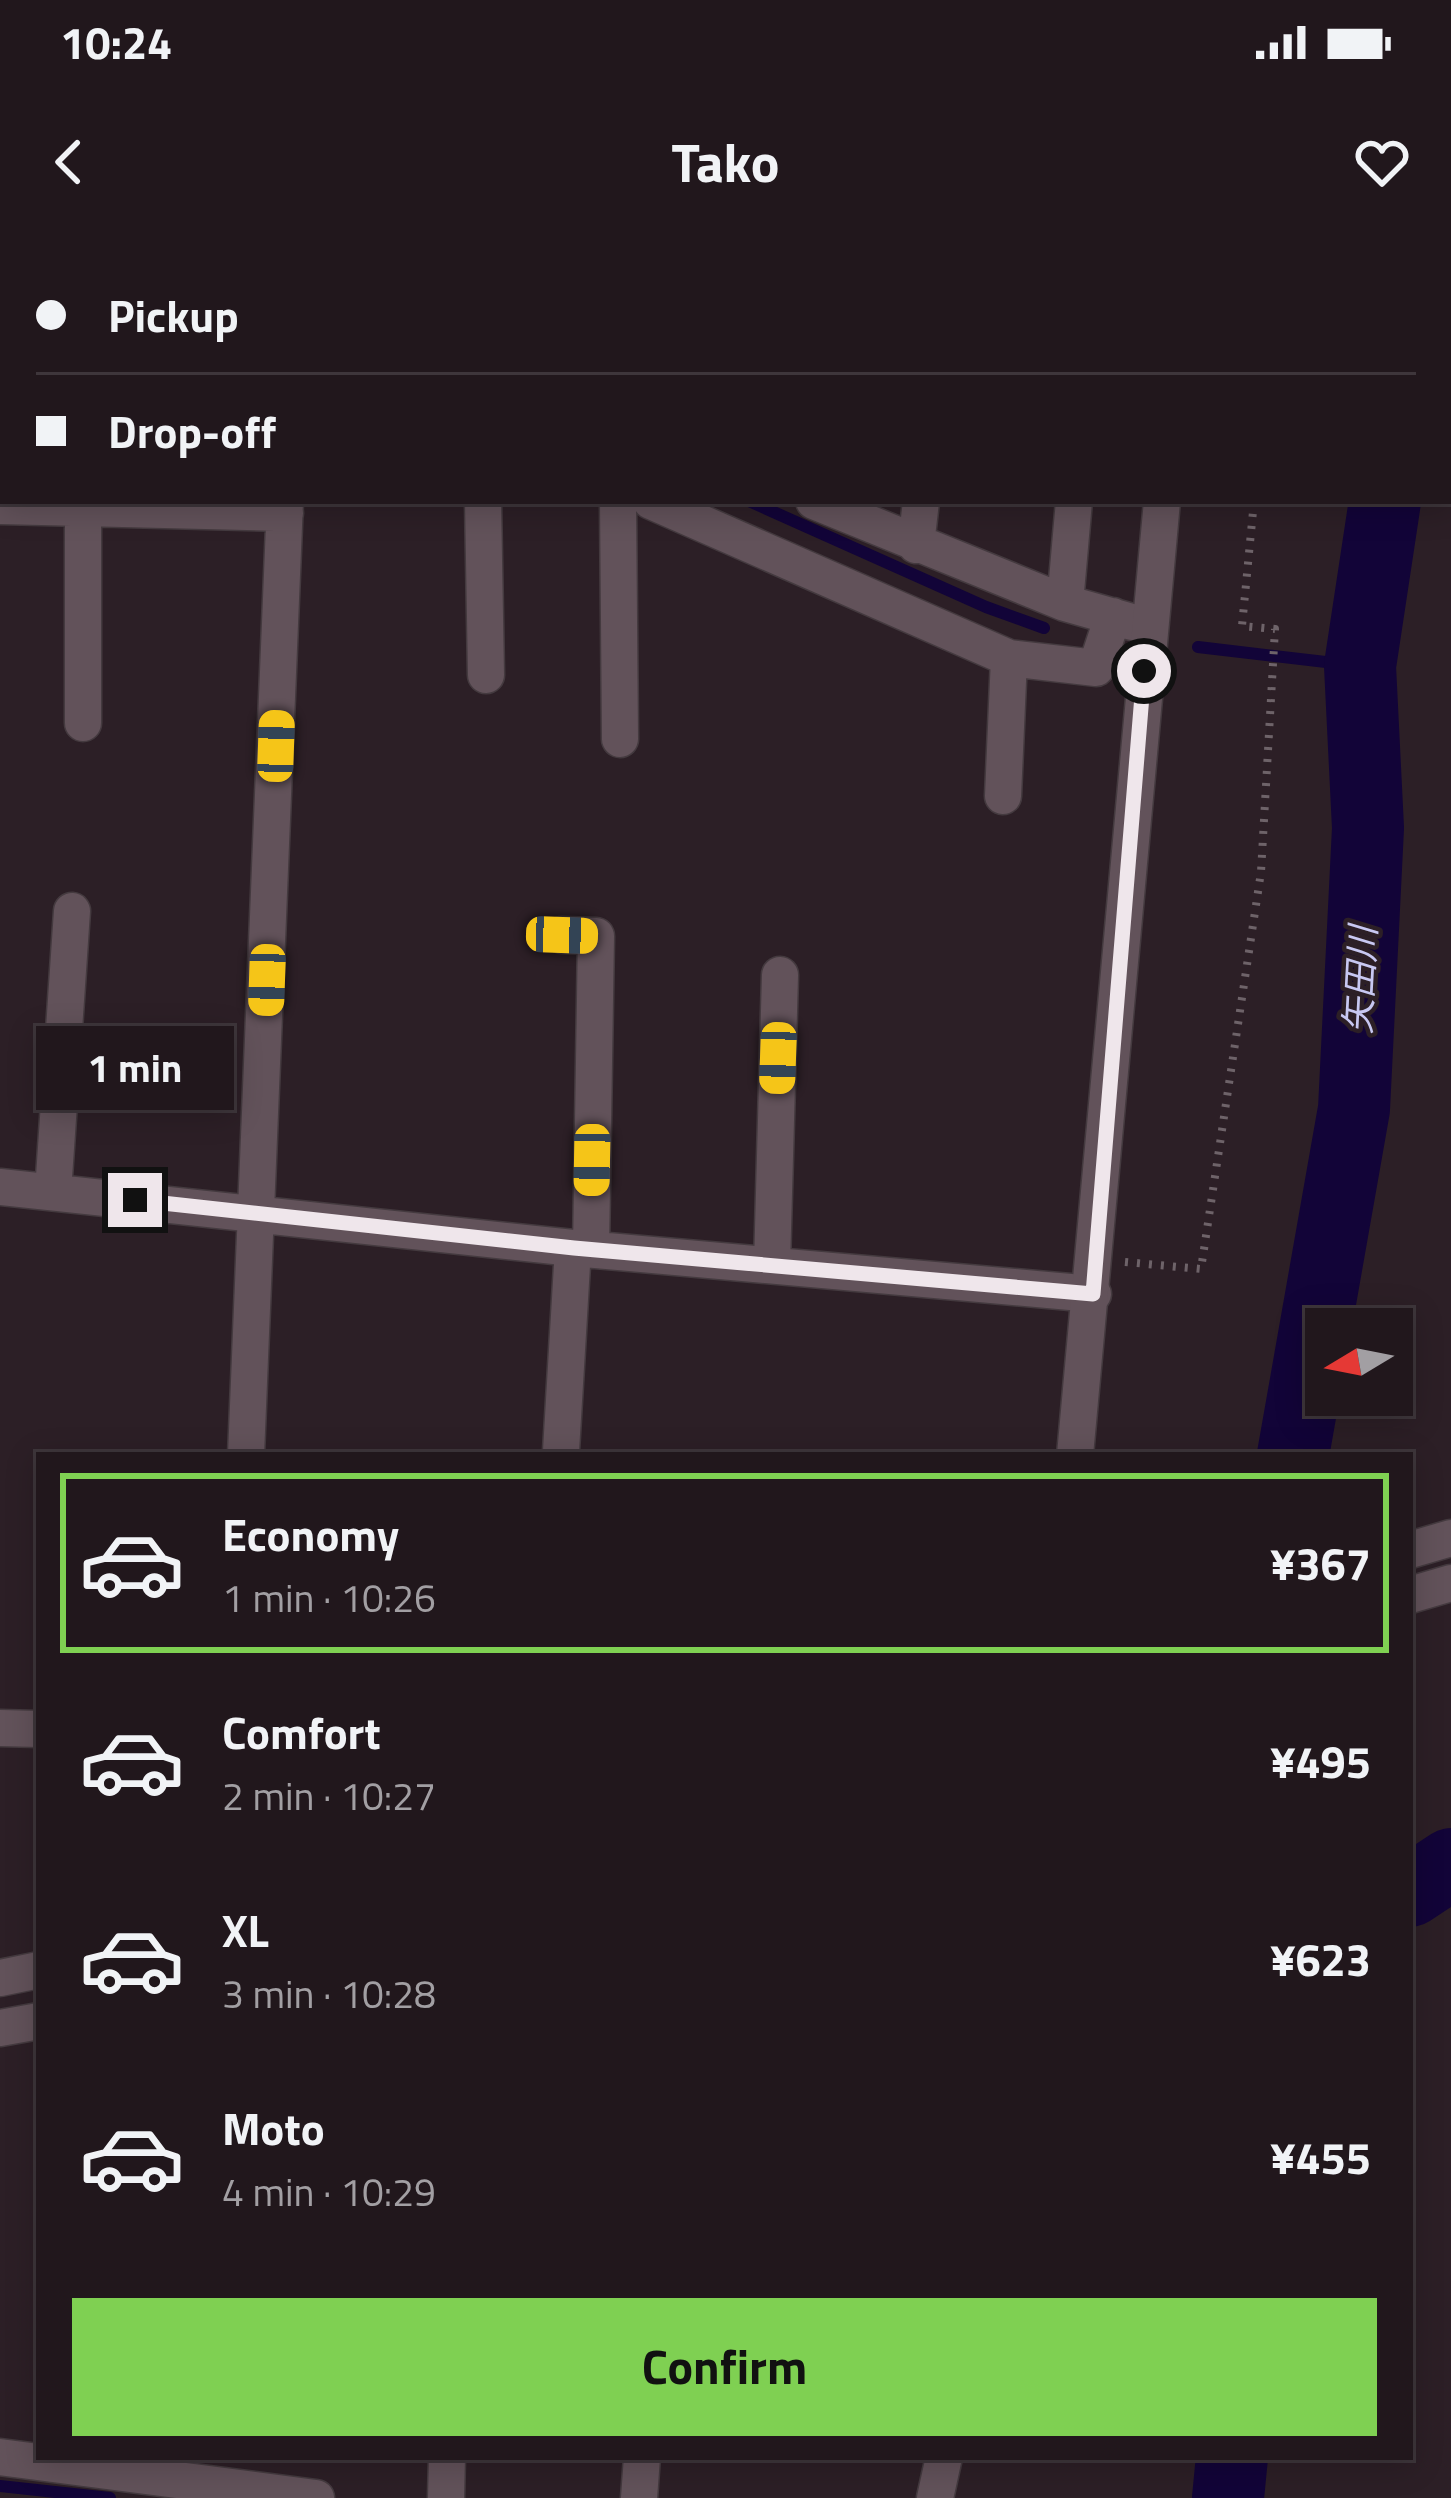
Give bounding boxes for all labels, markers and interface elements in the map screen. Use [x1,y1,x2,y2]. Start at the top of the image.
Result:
text: 10:24 [60,8,172,76]
text: Tako [671,121,780,203]
icon: back [36,129,102,195]
icon: heart [1349,129,1415,195]
text: Pickup [108,281,239,349]
text: Drop-off [108,397,276,465]
route start [1117,644,1171,698]
car [257,709,295,783]
car [525,916,599,954]
water label: 矢田川 [1329,921,1390,1035]
car [248,943,286,1017]
car [759,1021,797,1095]
callout: 1 min [36,1026,234,1110]
text: 1 min [88,1038,182,1097]
car [573,1124,611,1196]
route end [108,1173,162,1227]
north arrow [1305,1308,1413,1416]
map controls [1305,1308,1413,1416]
text: Economy [222,1500,399,1568]
icon: car [78,1509,186,1617]
text: ¥367 [1270,1529,1371,1597]
text: 1 min · 10:26 [222,1568,436,1627]
text: Comfort [222,1698,381,1766]
icon: car [78,1707,186,1815]
text: ¥495 [1270,1727,1371,1795]
text: 2 min · 10:27 [222,1766,436,1825]
text: XL [222,1896,269,1964]
icon: car [78,1905,186,2013]
text: ¥623 [1270,1925,1371,1993]
text: 3 min · 10:28 [222,1964,436,2023]
text: Moto [222,2094,325,2162]
icon: car [78,2103,186,2211]
text: ¥455 [1270,2123,1371,2191]
text: 4 min · 10:29 [222,2162,436,2221]
button: Confirm [72,2298,1377,2436]

